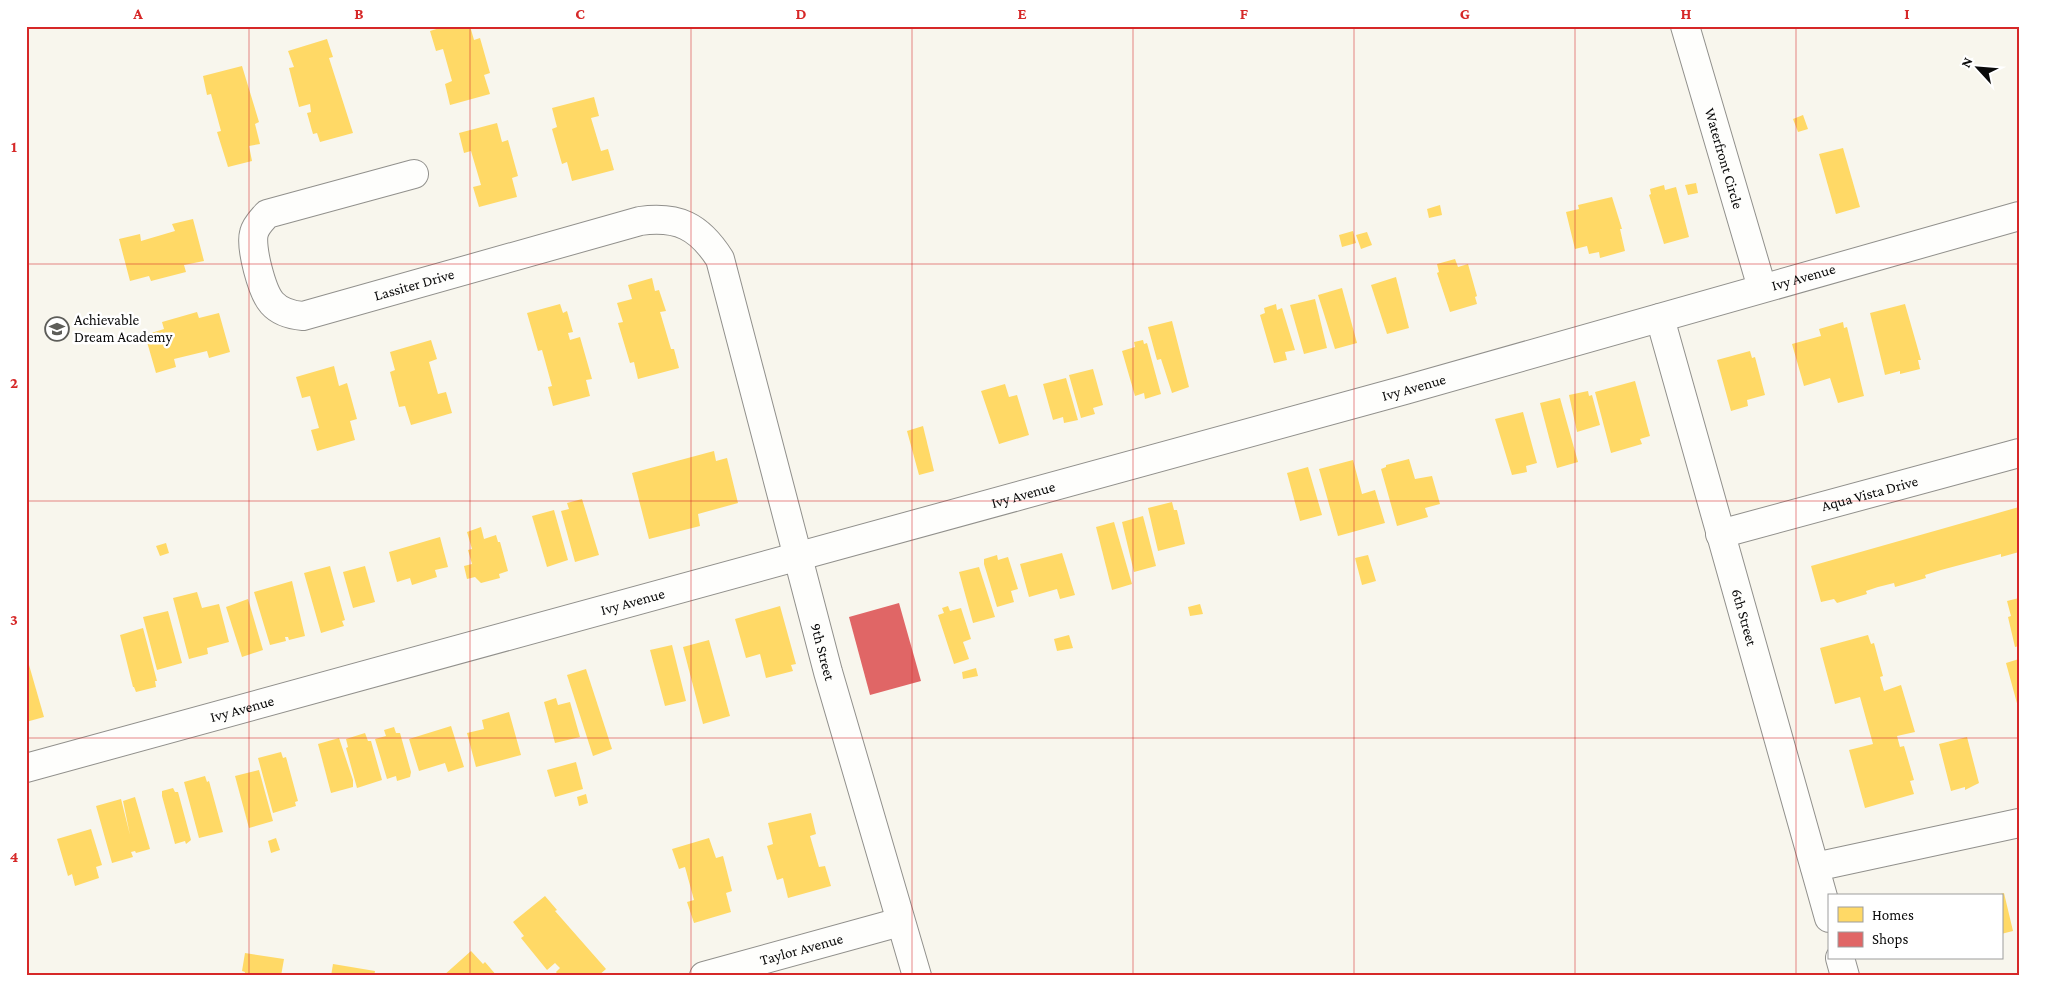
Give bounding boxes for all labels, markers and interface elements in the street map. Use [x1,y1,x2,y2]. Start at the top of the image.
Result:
text: A [132,5,143,22]
text: B [354,5,364,22]
text: C [575,5,585,22]
text: D [795,5,807,22]
text: E [1017,5,1027,22]
text: F [1240,5,1249,22]
text: G [1460,5,1470,22]
text: H [1681,5,1692,22]
text: I [1904,5,1910,22]
north arrow [1952,42,2002,92]
text: N [1957,54,1976,70]
street label: Waterfront Circle [1702,106,1746,211]
text: 1 [11,138,17,155]
street label: Ivy Avenue [1770,260,1838,294]
street label: Lassiter Drive [372,266,456,304]
place label: Achievable Dream Academy [74,312,173,346]
school or university icon: Achievable Dream Academy [44,316,70,342]
street label: Ivy Avenue [1380,371,1448,404]
text: 2 [10,374,18,391]
street label: Aqua Vista Drive [1820,473,1920,514]
street label: Ivy Avenue [989,478,1057,511]
street label: Ivy Avenue [599,585,667,618]
street label: 6th Street [1729,587,1760,649]
text: 3 [10,611,18,628]
street label: 9th Street [808,622,838,683]
street label: Ivy Avenue [208,692,276,725]
text: 4 [10,848,19,865]
legend [1828,894,2002,960]
text: Homes [1872,907,1914,923]
street label: Taylor Avenue [758,930,845,968]
text: Shops [1872,931,1908,948]

